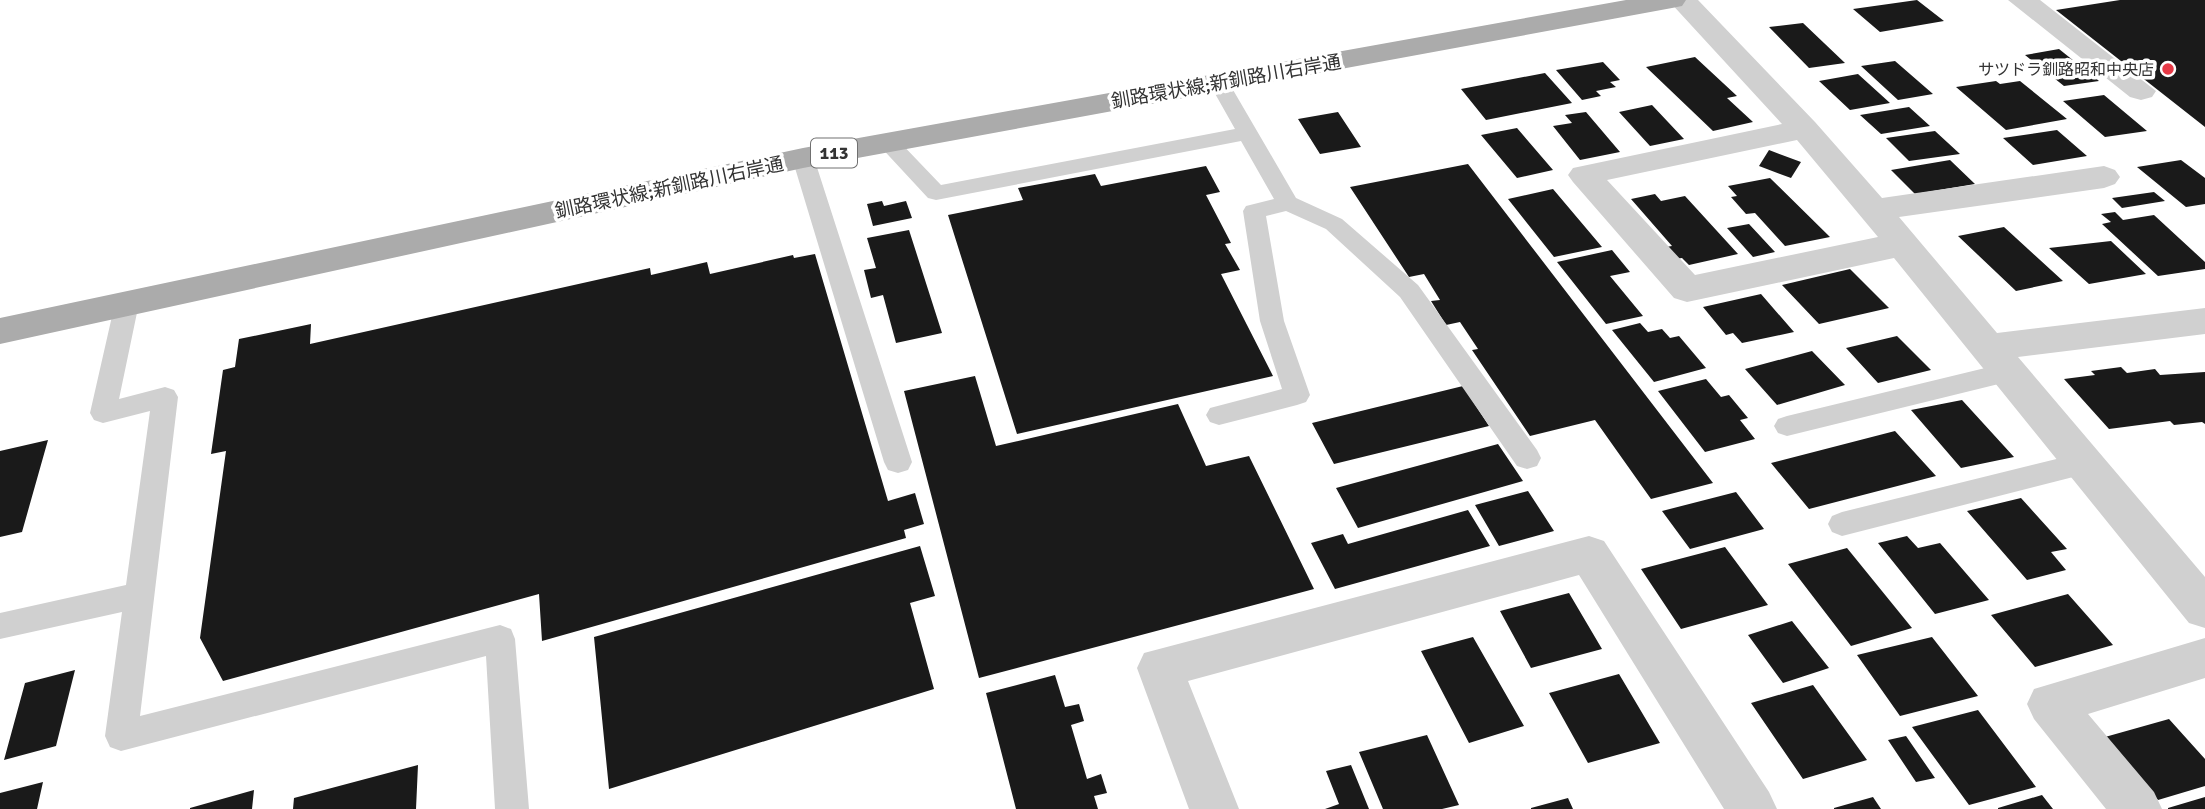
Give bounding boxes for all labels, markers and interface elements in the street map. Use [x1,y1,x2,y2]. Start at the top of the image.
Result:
street label: 釧路環状線;新釧路川右岸通 [1109,50,1343,114]
place label: サツドラ釧路昭和中央店 [1978,60,2154,80]
marker: サツドラ釧路昭和中央店 [2160,61,2176,77]
road number: 113 [811,138,857,168]
street label: 釧路環状線;新釧路川右岸通 [553,152,786,224]

